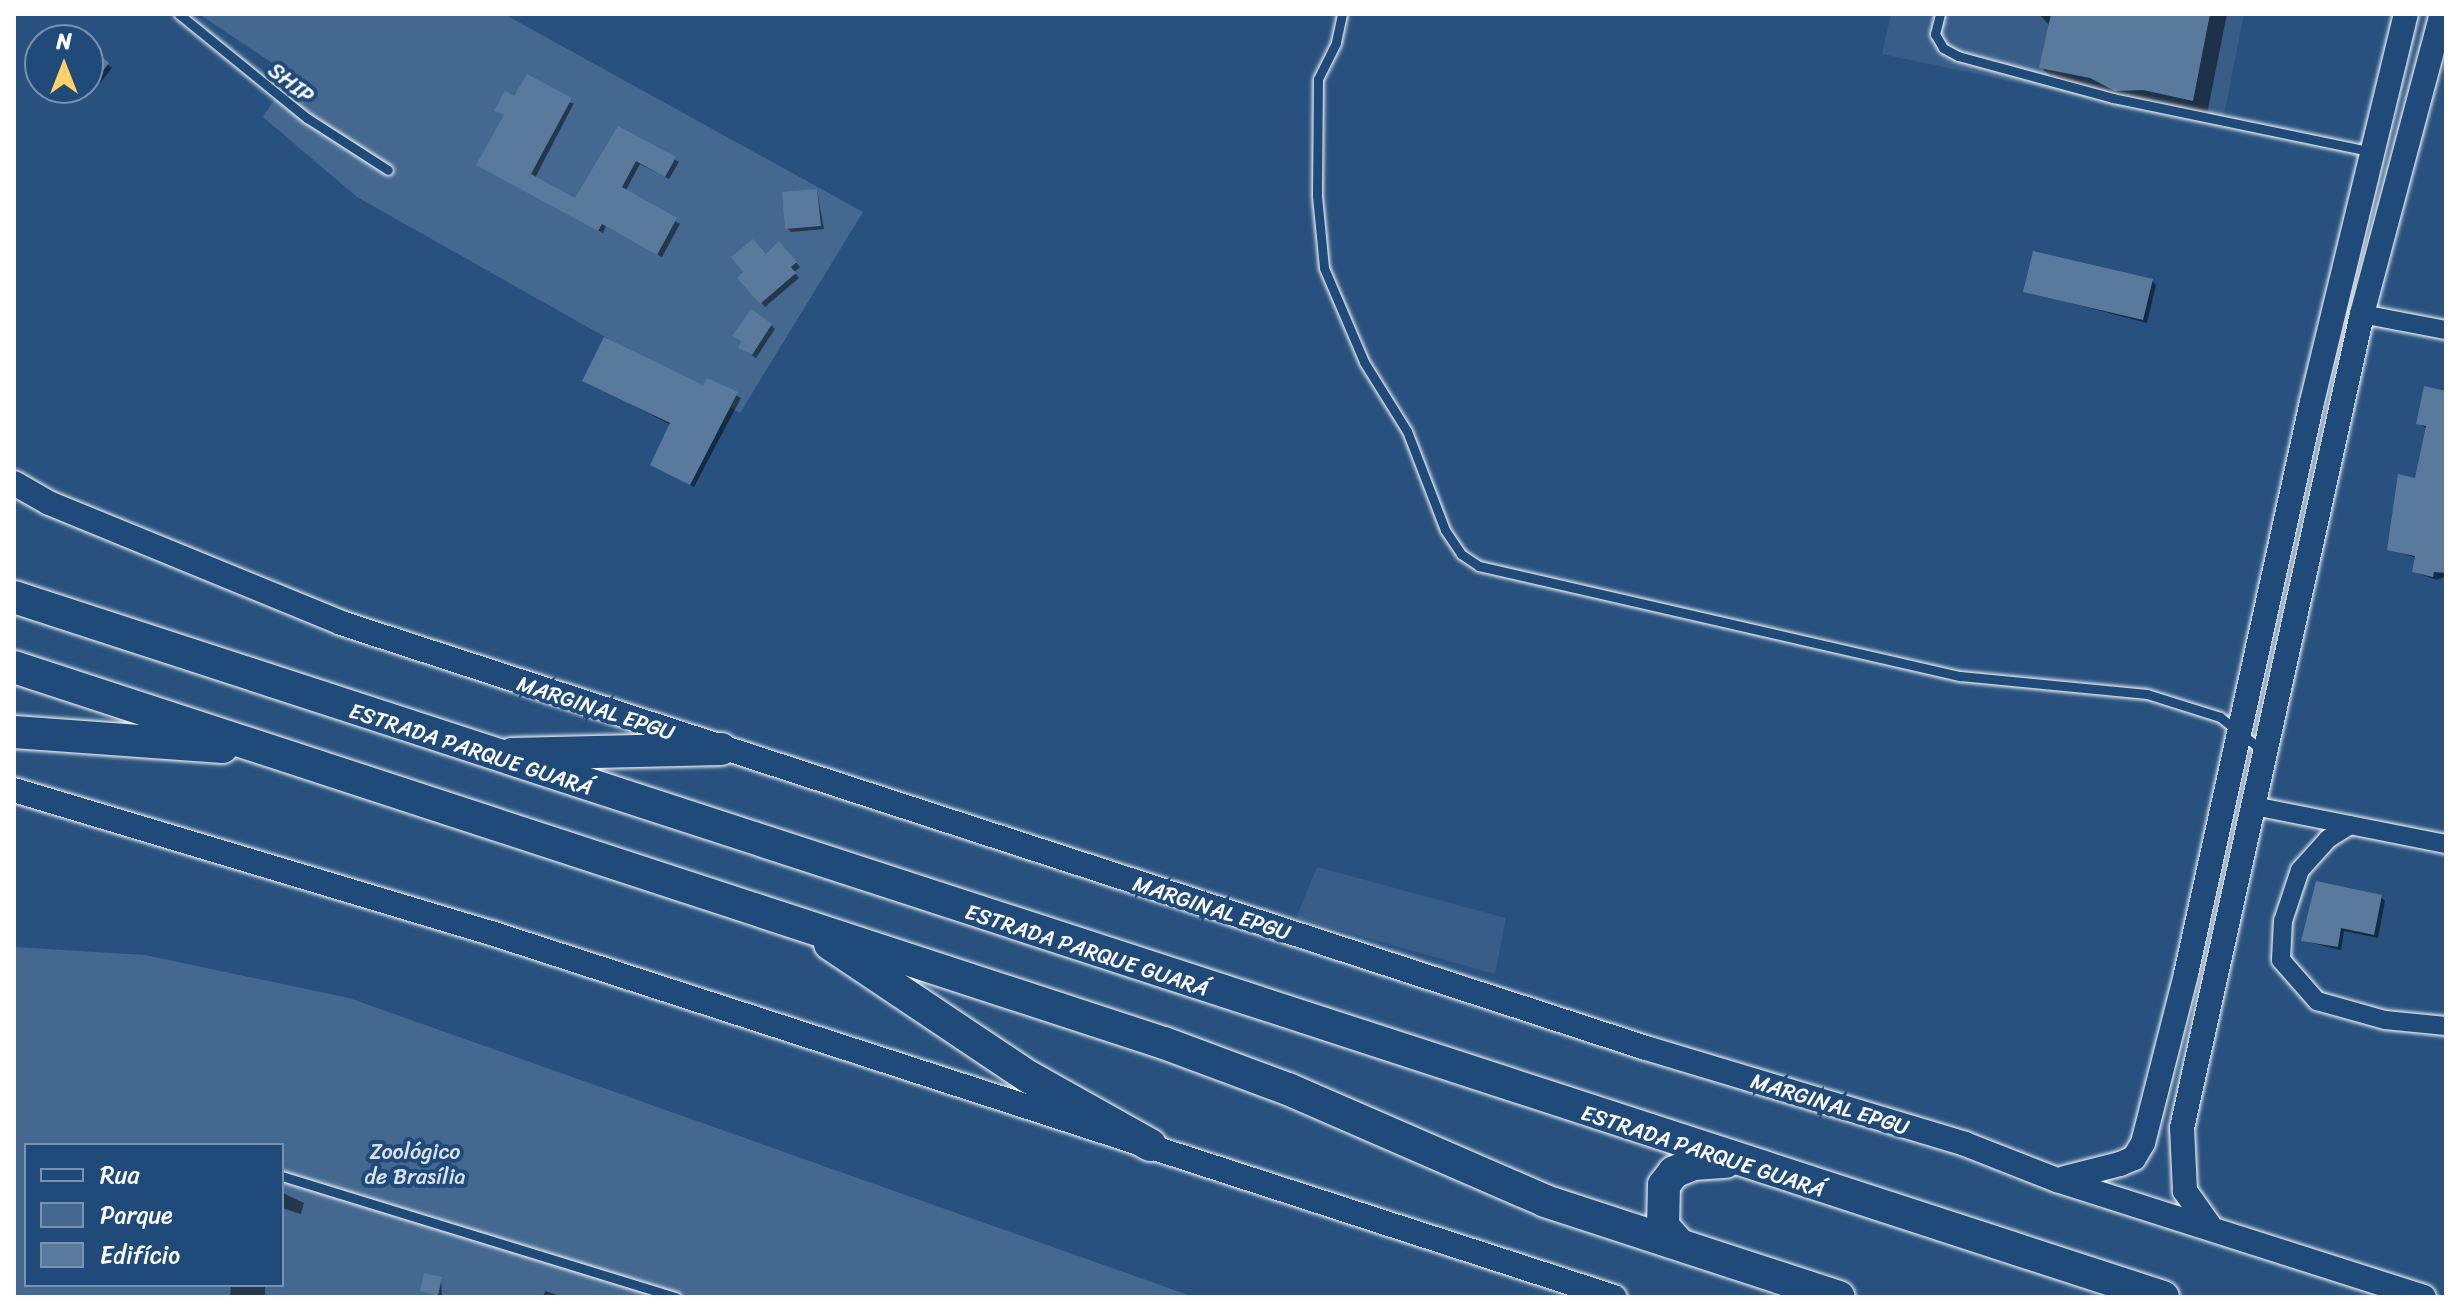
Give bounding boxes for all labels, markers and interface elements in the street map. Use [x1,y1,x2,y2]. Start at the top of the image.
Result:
text: N [56,22,72,61]
north arrow [24,24,104,104]
street label: SHIP [263,57,319,109]
street label: MARGINAL EPGU [513,670,679,746]
street label: ESTRADA PARQUE GUARÁ [346,697,596,801]
street label: MARGINAL EPGU [1129,870,1295,946]
street label: ESTRADA PARQUE GUARÁ [962,898,1212,1002]
street label: MARGINAL EPGU [1747,1067,1913,1141]
street label: ESTRADA PARQUE GUARÁ [1578,1099,1828,1203]
park label: Zoológico de Brasília [364,1138,466,1190]
legend [24,1143,284,1287]
text: Rua [100,1154,139,1196]
text: Parque [100,1194,173,1236]
text: Edifício [100,1234,180,1276]

